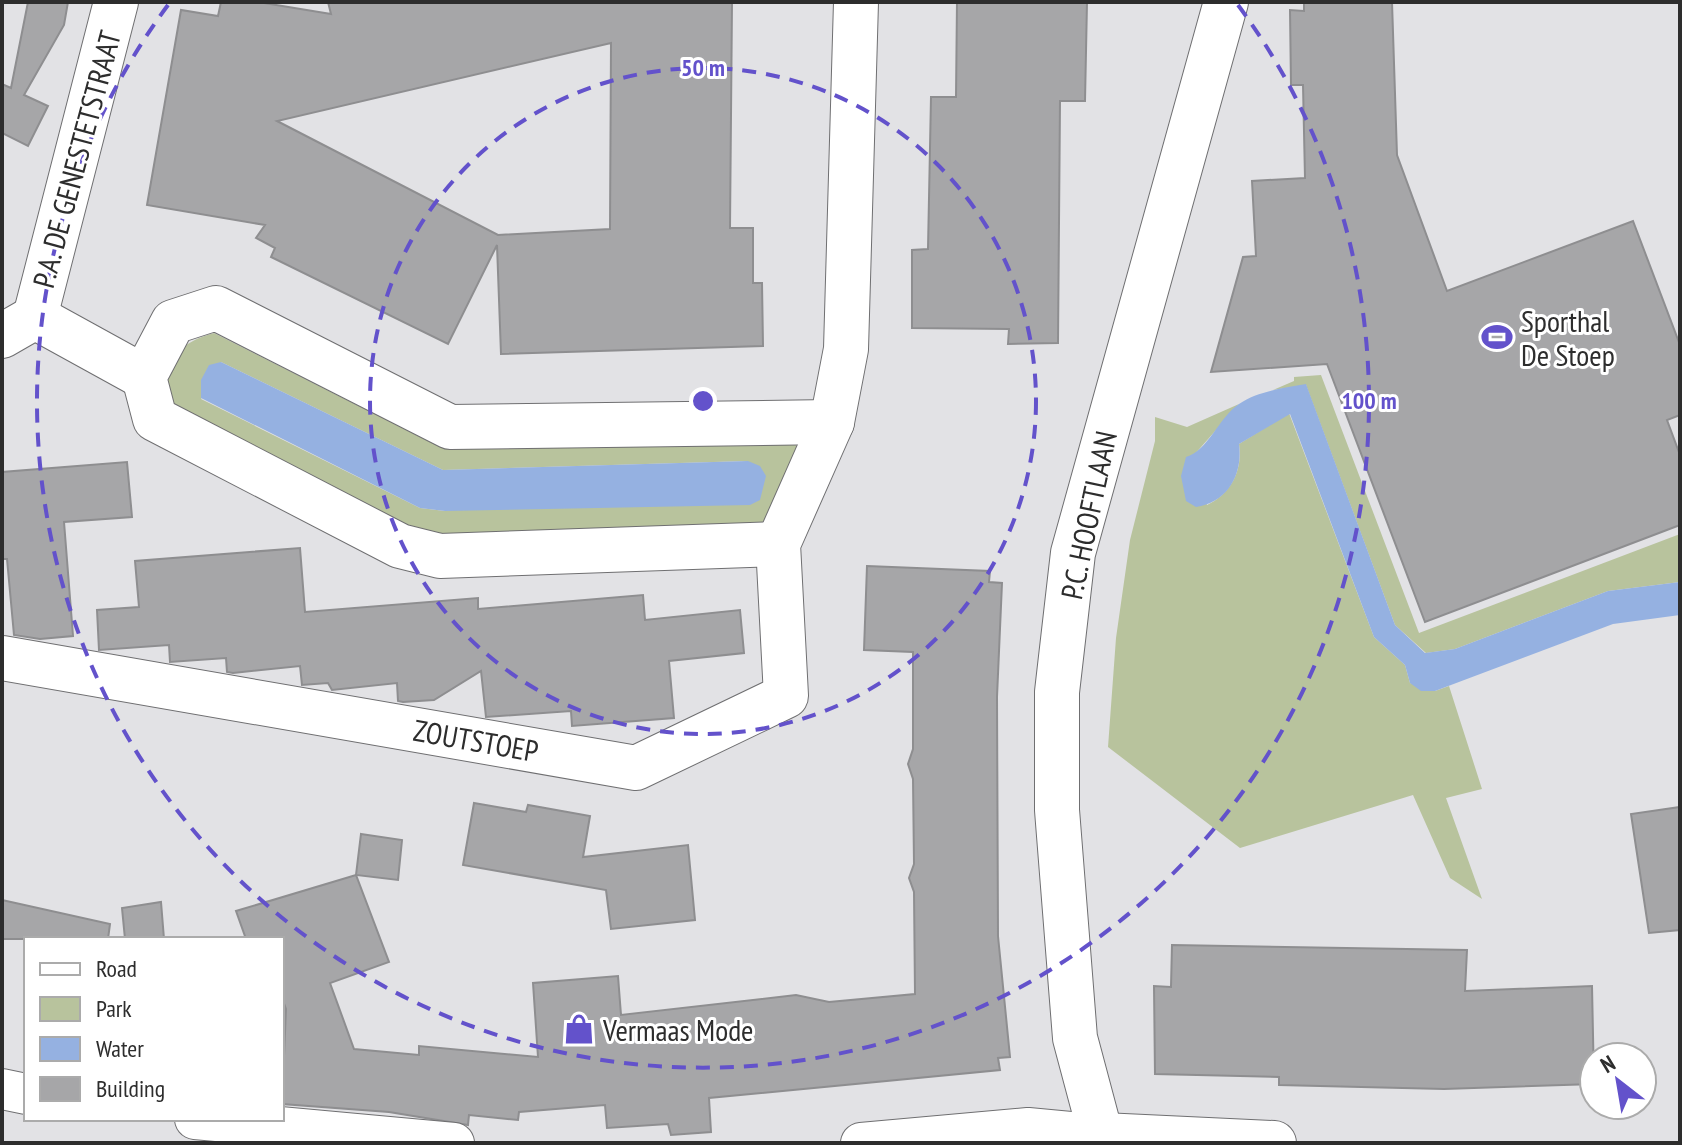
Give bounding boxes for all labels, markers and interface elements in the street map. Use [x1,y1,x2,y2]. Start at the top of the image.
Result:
street label: P.A. DE GENESTETSTRAAT [23,26,129,292]
text: 50 m [681,52,725,83]
place label: Sporthal De Stoep [1521,301,1615,374]
sports icon: Sporthal De Stoep [1480,320,1514,354]
text: 100 m [1341,385,1397,416]
centre of rings [689,387,717,415]
street label: P.C. HOOFTLAAN [1051,427,1125,603]
street label: ZOUTSTOEP [411,710,541,770]
legend [24,937,284,1121]
text: Road [96,953,137,984]
text: Park [96,993,132,1024]
place label: Vermaas Mode [602,1010,754,1049]
shop icon: Vermaas Mode [562,1012,596,1046]
text: Water [96,1033,144,1064]
north arrow [1578,1041,1658,1121]
text: N [1595,1049,1620,1079]
text: Building [96,1073,165,1104]

